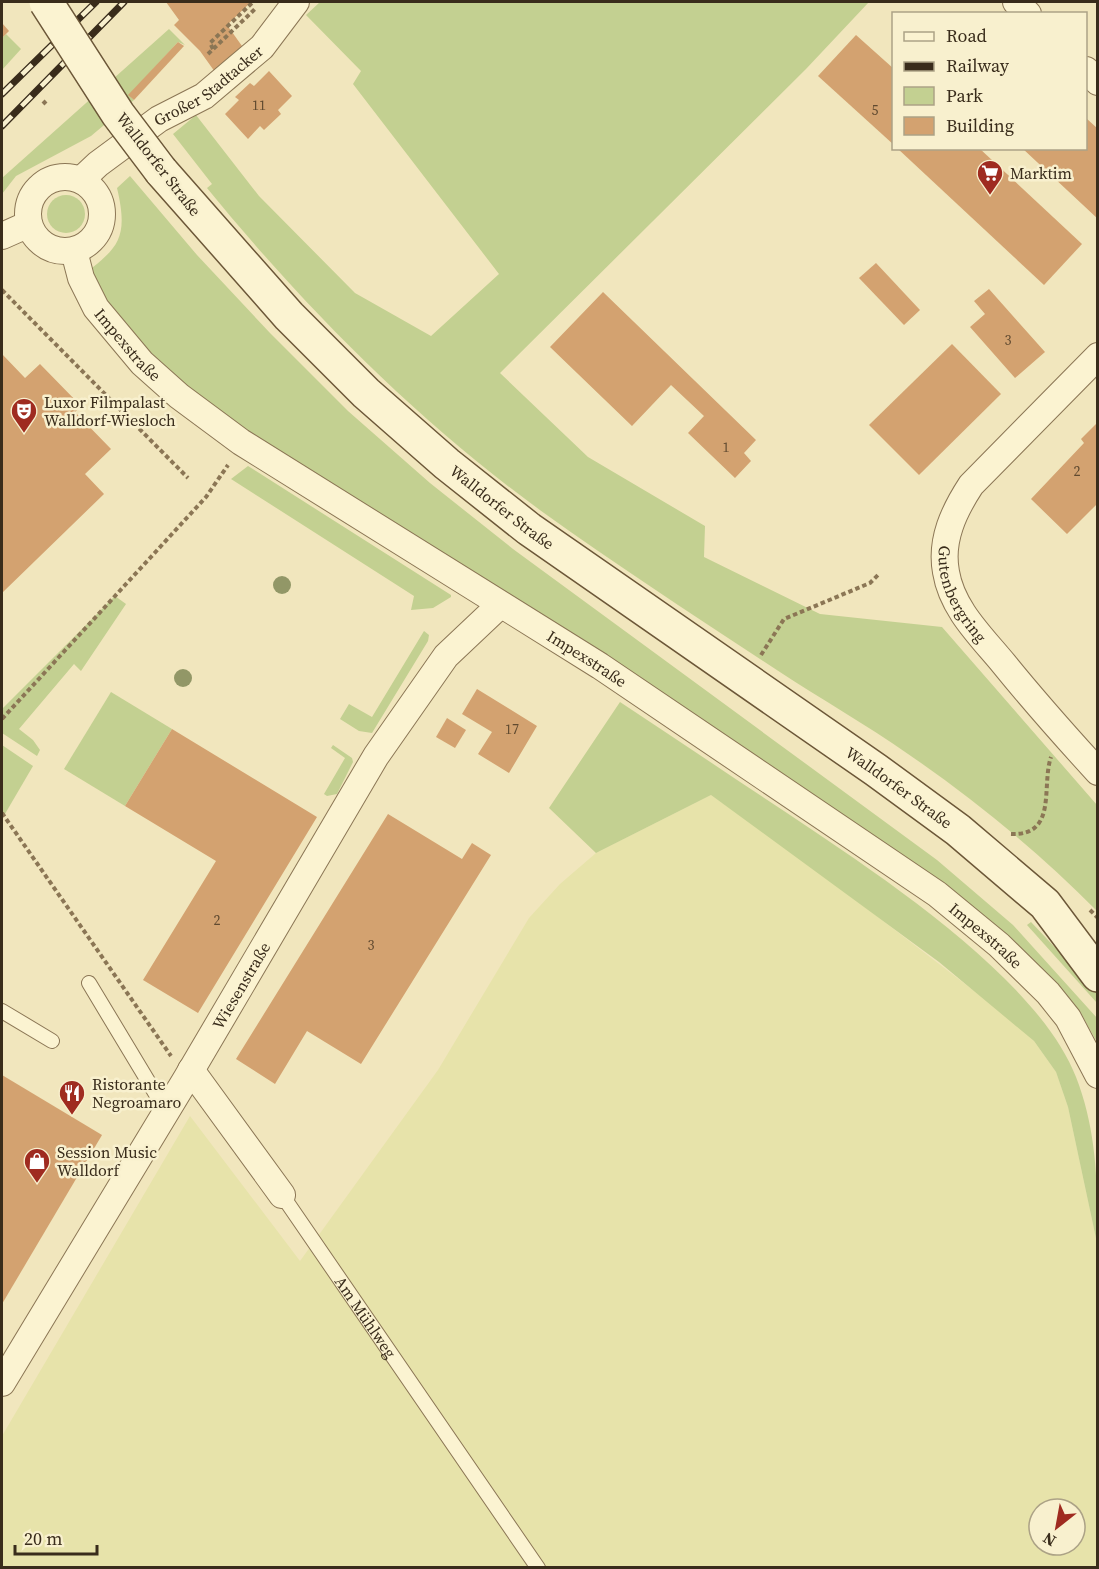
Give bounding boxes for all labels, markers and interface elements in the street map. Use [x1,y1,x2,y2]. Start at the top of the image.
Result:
legend [892,12,1087,150]
text: Road [946,23,987,48]
street label: Großer Stadtacker [150,40,268,131]
text: Railway [946,53,1010,78]
text: Park [946,83,983,108]
house number: 11 [252,95,266,115]
house number: 5 [872,100,879,120]
street label: Walldorfer Straße [111,107,207,221]
text: Building [946,113,1014,138]
supermarket icon: Marktim [975,158,1005,196]
place label: Marktim [1010,162,1072,184]
street label: Impexstraße [90,303,166,386]
house number: 3 [1005,330,1012,350]
place label: Luxor Filmpalast Walldorf-Wiesloch [44,391,176,431]
theatre icon: Luxor Filmpalast Walldorf-Wiesloch [9,396,39,434]
house number: 1 [723,437,730,457]
street label: Walldorfer Straße [445,460,559,554]
house number: 2 [1074,461,1081,481]
street label: Gutenbergring [933,545,992,647]
street label: Impexstraße [543,625,631,692]
house number: 17 [505,719,519,739]
street label: Walldorfer Straße [842,741,957,833]
street label: Impexstraße [944,897,1027,973]
house number: 2 [214,910,221,930]
house number: 3 [368,935,375,955]
street label: Wiesenstraße [207,938,275,1033]
place label: Ristorante Negroamaro [92,1073,182,1113]
restaurant icon: Ristorante Negroamaro [57,1078,87,1116]
place label: Session Music Walldorf [57,1141,157,1181]
shop icon: Session Music Walldorf [22,1146,52,1184]
street label: Am Mühlweg [330,1272,402,1362]
north arrow [1027,1497,1087,1557]
scale bar [15,1518,98,1556]
text: 20 m [24,1526,62,1551]
text: N [1038,1527,1060,1552]

